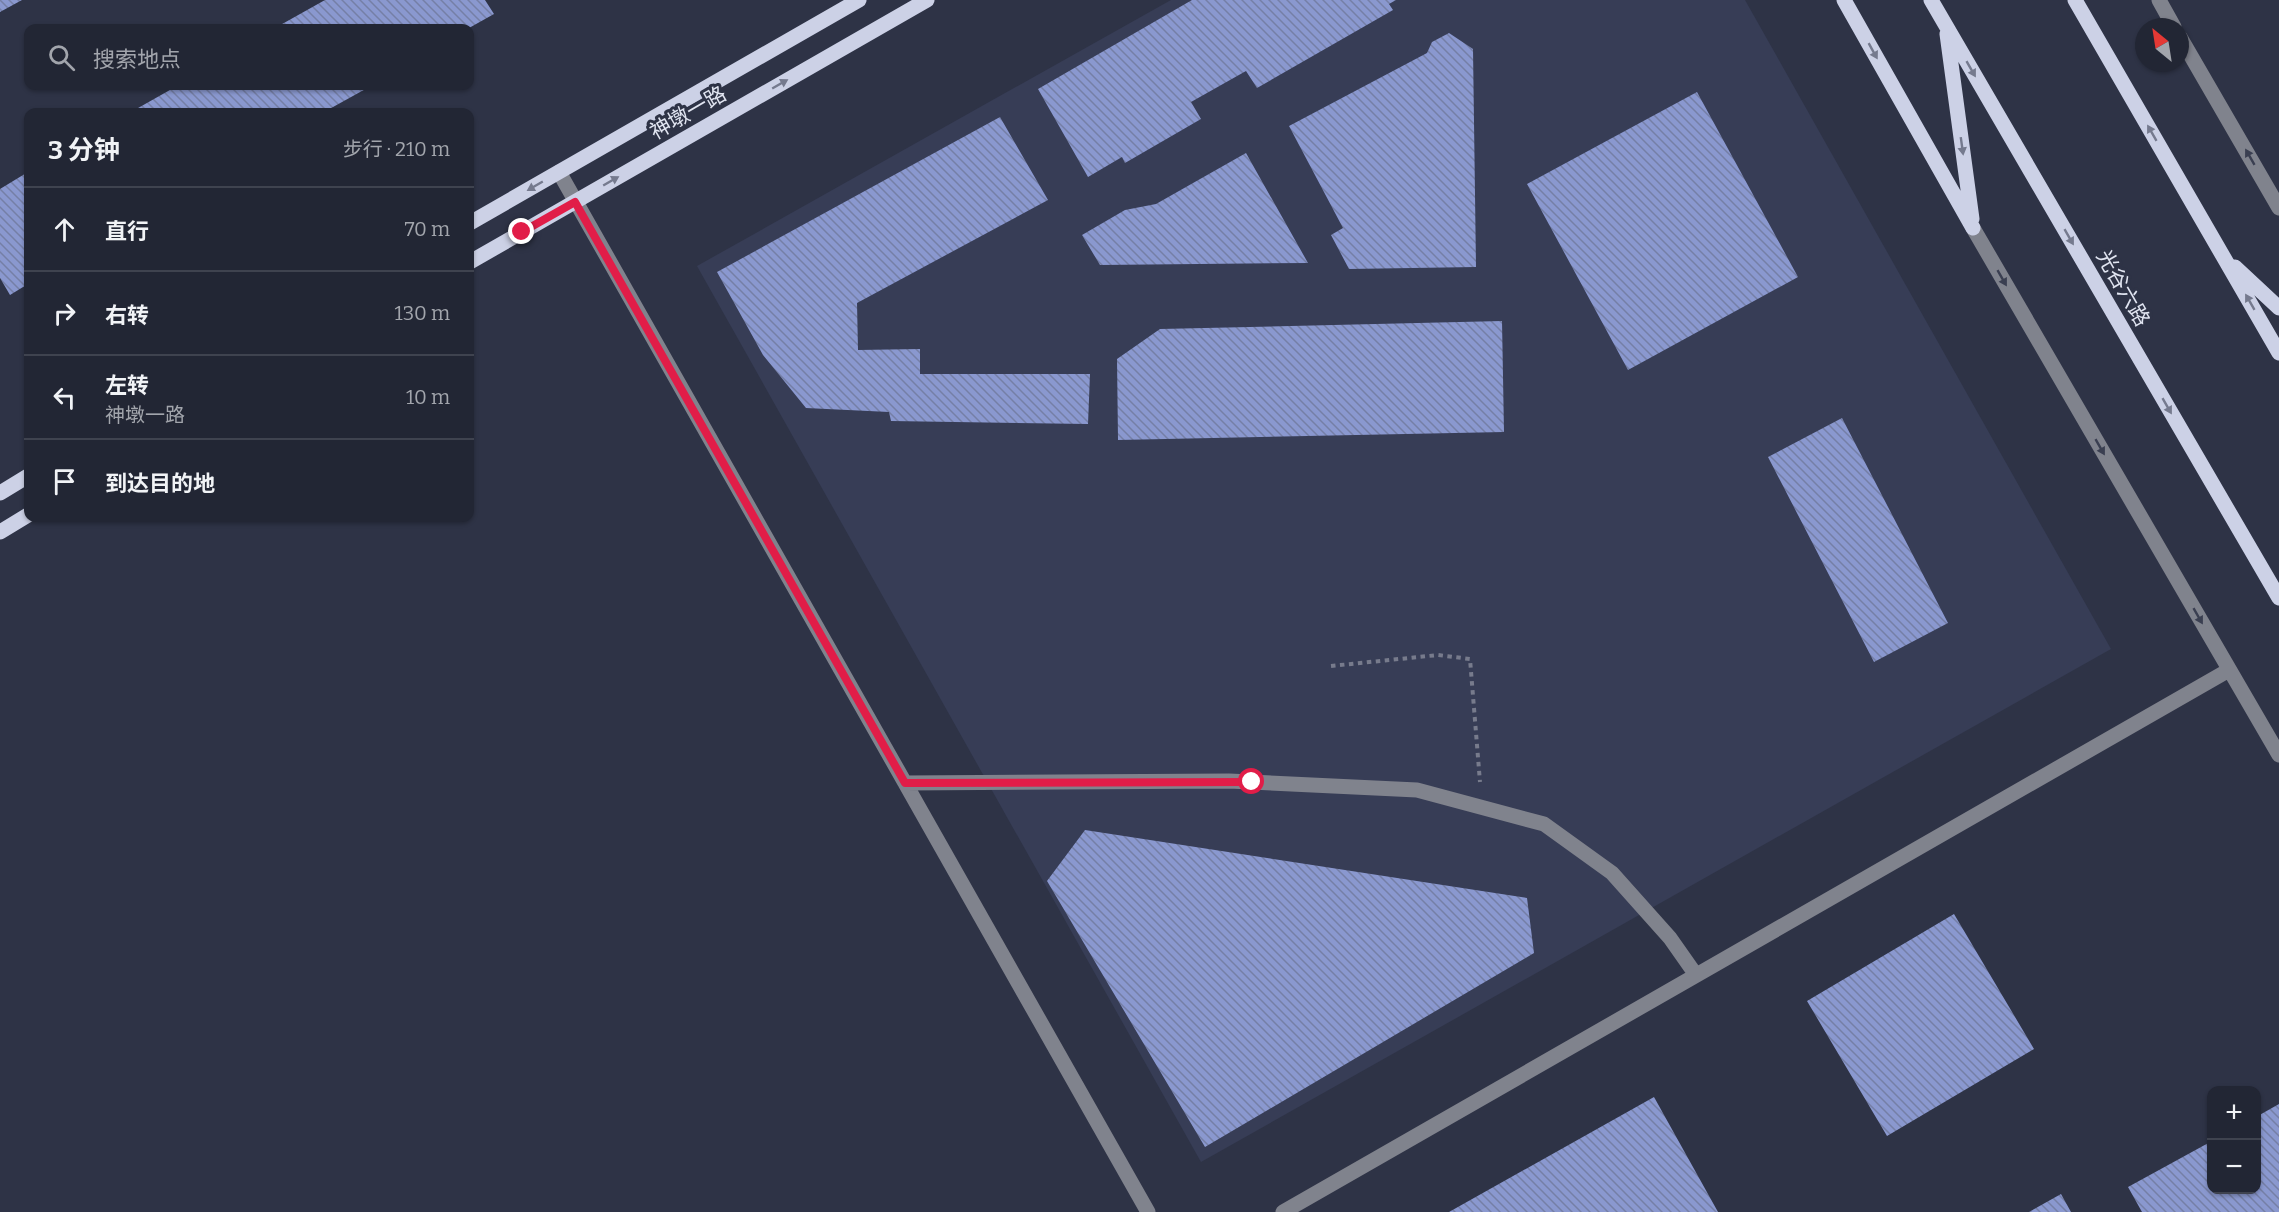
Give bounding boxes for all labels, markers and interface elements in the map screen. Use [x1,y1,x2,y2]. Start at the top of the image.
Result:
north arrow [2135,18,2189,72]
search box [24,24,474,90]
icon: search [45,41,78,74]
one-way arrow [1868,43,1878,60]
text: 搜索地点 [93,46,181,73]
one-way arrow [1966,61,1977,77]
one-way arrow [772,79,789,89]
street label: 神墩一路 [645,81,731,145]
one-way arrow [2147,124,2157,141]
text: 3 分钟 [48,135,120,166]
one-way arrow [1957,136,1967,155]
text: 步行 · 210 m [343,137,450,161]
one-way arrow [2244,149,2255,165]
one-way arrow [603,176,620,186]
one-way arrow [526,181,543,191]
icon: ahead [48,213,81,246]
text: 70 m [404,217,450,241]
text: 直行 [105,218,149,245]
route end [508,218,534,244]
one-way arrow [2064,229,2075,245]
street label: 光谷六路 [2091,245,2155,331]
one-way arrow [1997,270,2008,286]
one-way arrow [2244,294,2255,310]
icon: right [48,297,81,330]
text: 130 m [395,301,450,325]
text: 右转 [105,302,149,329]
text: 左转 [105,372,149,399]
icon: left [48,381,81,414]
text: 10 m [406,385,450,409]
one-way arrow [2162,398,2173,414]
text: 神墩一路 [105,403,185,427]
one-way arrow [2095,439,2105,456]
icon: arrive [48,465,81,498]
text: 到达目的地 [105,470,215,497]
one-way arrow [2193,608,2203,625]
route start [1238,768,1264,794]
map controls [2207,1086,2261,1194]
button: + [2207,1086,2261,1140]
button: − [2207,1140,2261,1194]

